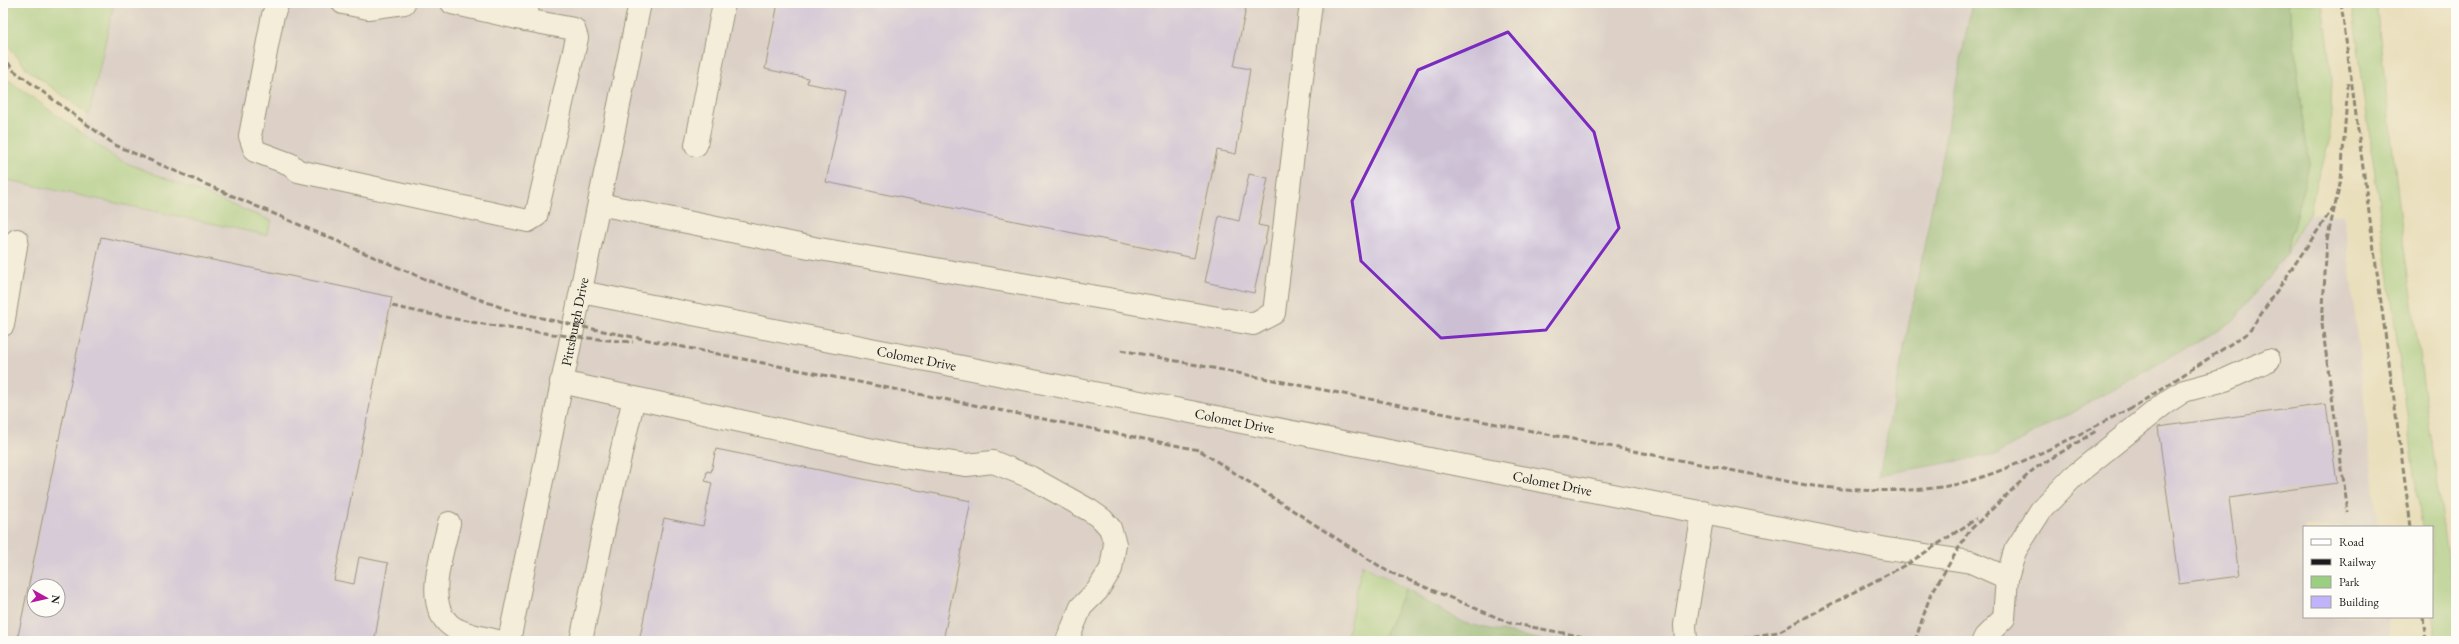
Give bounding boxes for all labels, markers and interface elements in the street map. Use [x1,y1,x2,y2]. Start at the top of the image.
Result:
street label: Pittsburgh Drive [557,275,593,367]
street label: Colomet Drive [875,341,958,375]
street label: Colomet Drive [1193,404,1276,437]
street label: Colomet Drive [1511,467,1594,500]
legend [2303,526,2433,618]
text: Road [2339,534,2365,550]
text: Railway [2339,554,2377,570]
text: Park [2339,574,2360,590]
north arrow [26,578,66,618]
text: N [48,594,63,605]
text: Building [2339,594,2380,610]

